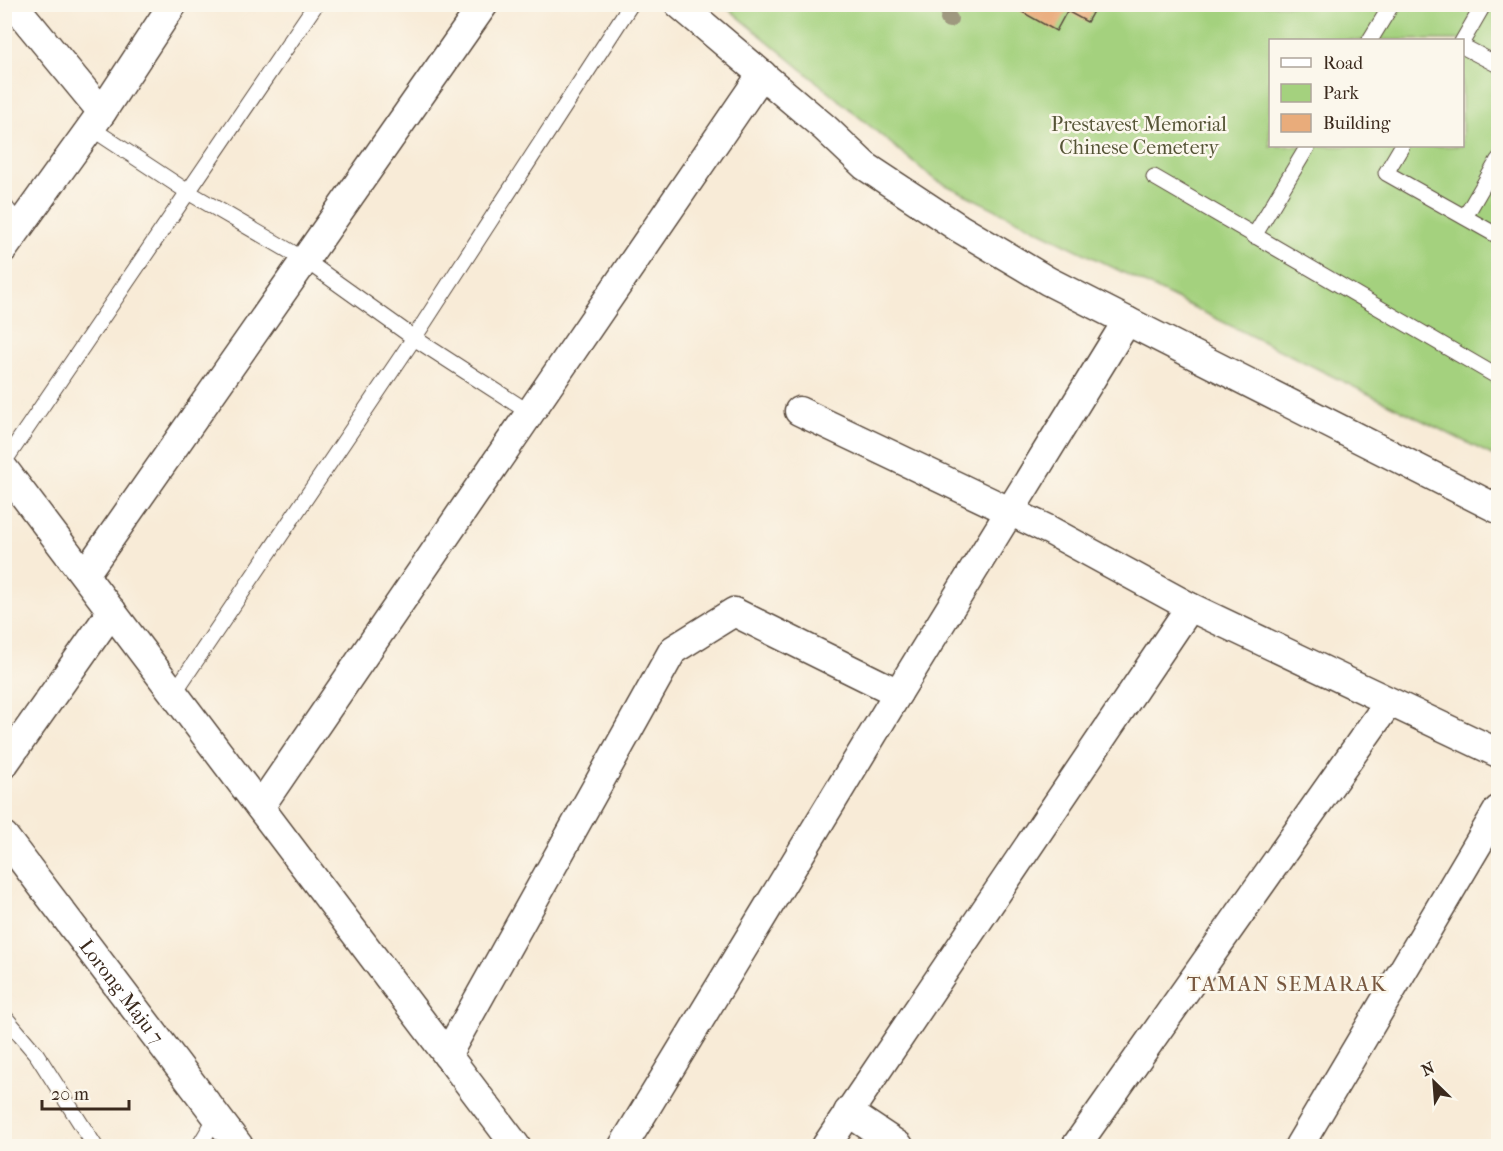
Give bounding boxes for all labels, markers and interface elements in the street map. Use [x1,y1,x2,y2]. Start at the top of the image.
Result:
legend [1269,39,1464,147]
text: Road [1323,53,1363,74]
text: Park [1323,83,1360,104]
park label: Prestavest Memorial Chinese Cemetery [1051,113,1227,159]
text: Building [1323,113,1391,134]
street label: Lorong Maju 7 [75,935,169,1048]
district label: TAMAN SEMARAK [1187,972,1388,996]
north arrow [1404,1052,1464,1112]
text: N [1418,1057,1438,1080]
scale bar [42,1073,129,1111]
text: 20 m [51,1084,89,1105]

